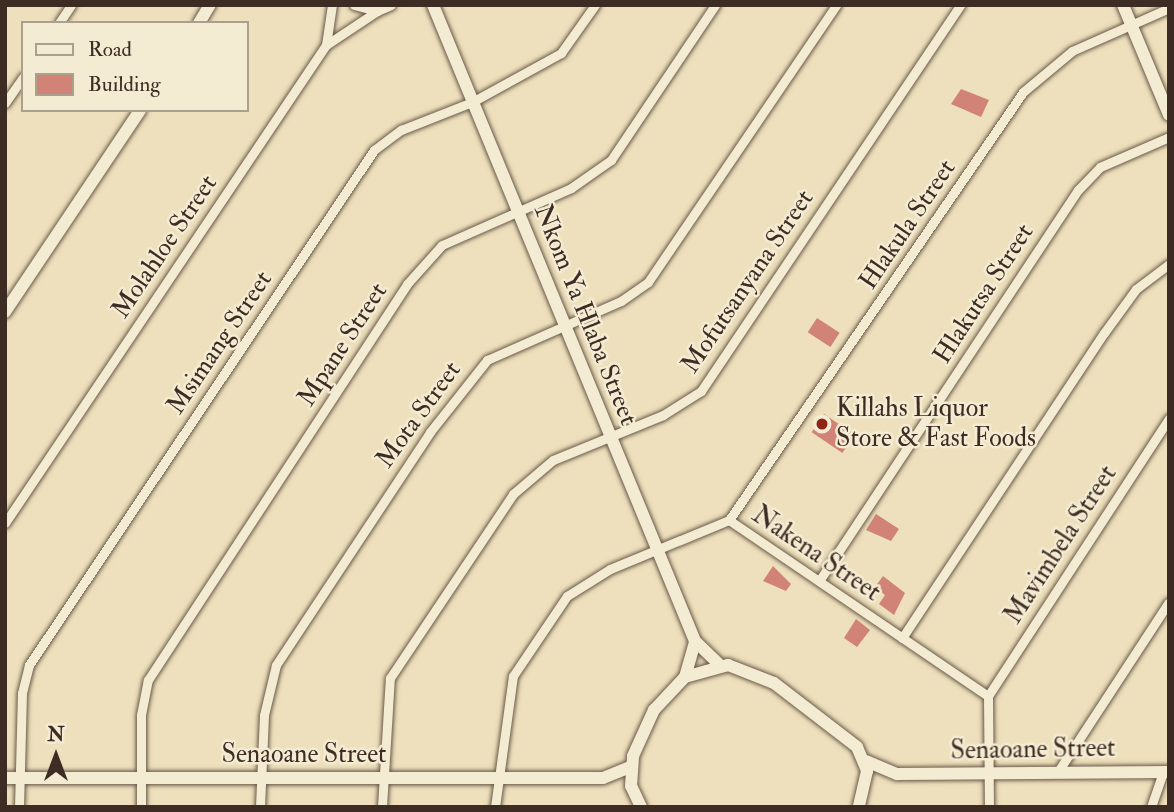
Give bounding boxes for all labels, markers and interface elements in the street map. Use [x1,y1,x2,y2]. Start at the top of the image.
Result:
legend [21,21,248,112]
text: Road [88,36,132,63]
text: Building [88,71,161,98]
street label: Hlakula Street [853,154,963,296]
street label: Molahloe Street [106,169,224,325]
street label: Mofutsanyana Street [675,184,821,380]
street label: Nkom Ya Hlaba Street [526,200,644,430]
street label: Hlakutsa Street [927,218,1041,370]
street label: Msimang Street [161,265,279,421]
street label: Mpane Street [291,277,395,413]
street label: Mota Street [370,355,468,475]
place label: Killahs Liquor Store & Fast Foods [836,393,1036,454]
marker: Killahs Liquor Store & Fast Foods [814,416,830,432]
street label: Mavimbela Street [998,460,1124,630]
street label: Nakena Street [746,500,886,608]
north arrow [21,721,91,791]
text: N [47,723,65,747]
street label: Senaoane Street [950,733,1116,767]
street label: Senaoane Street [221,739,387,771]

